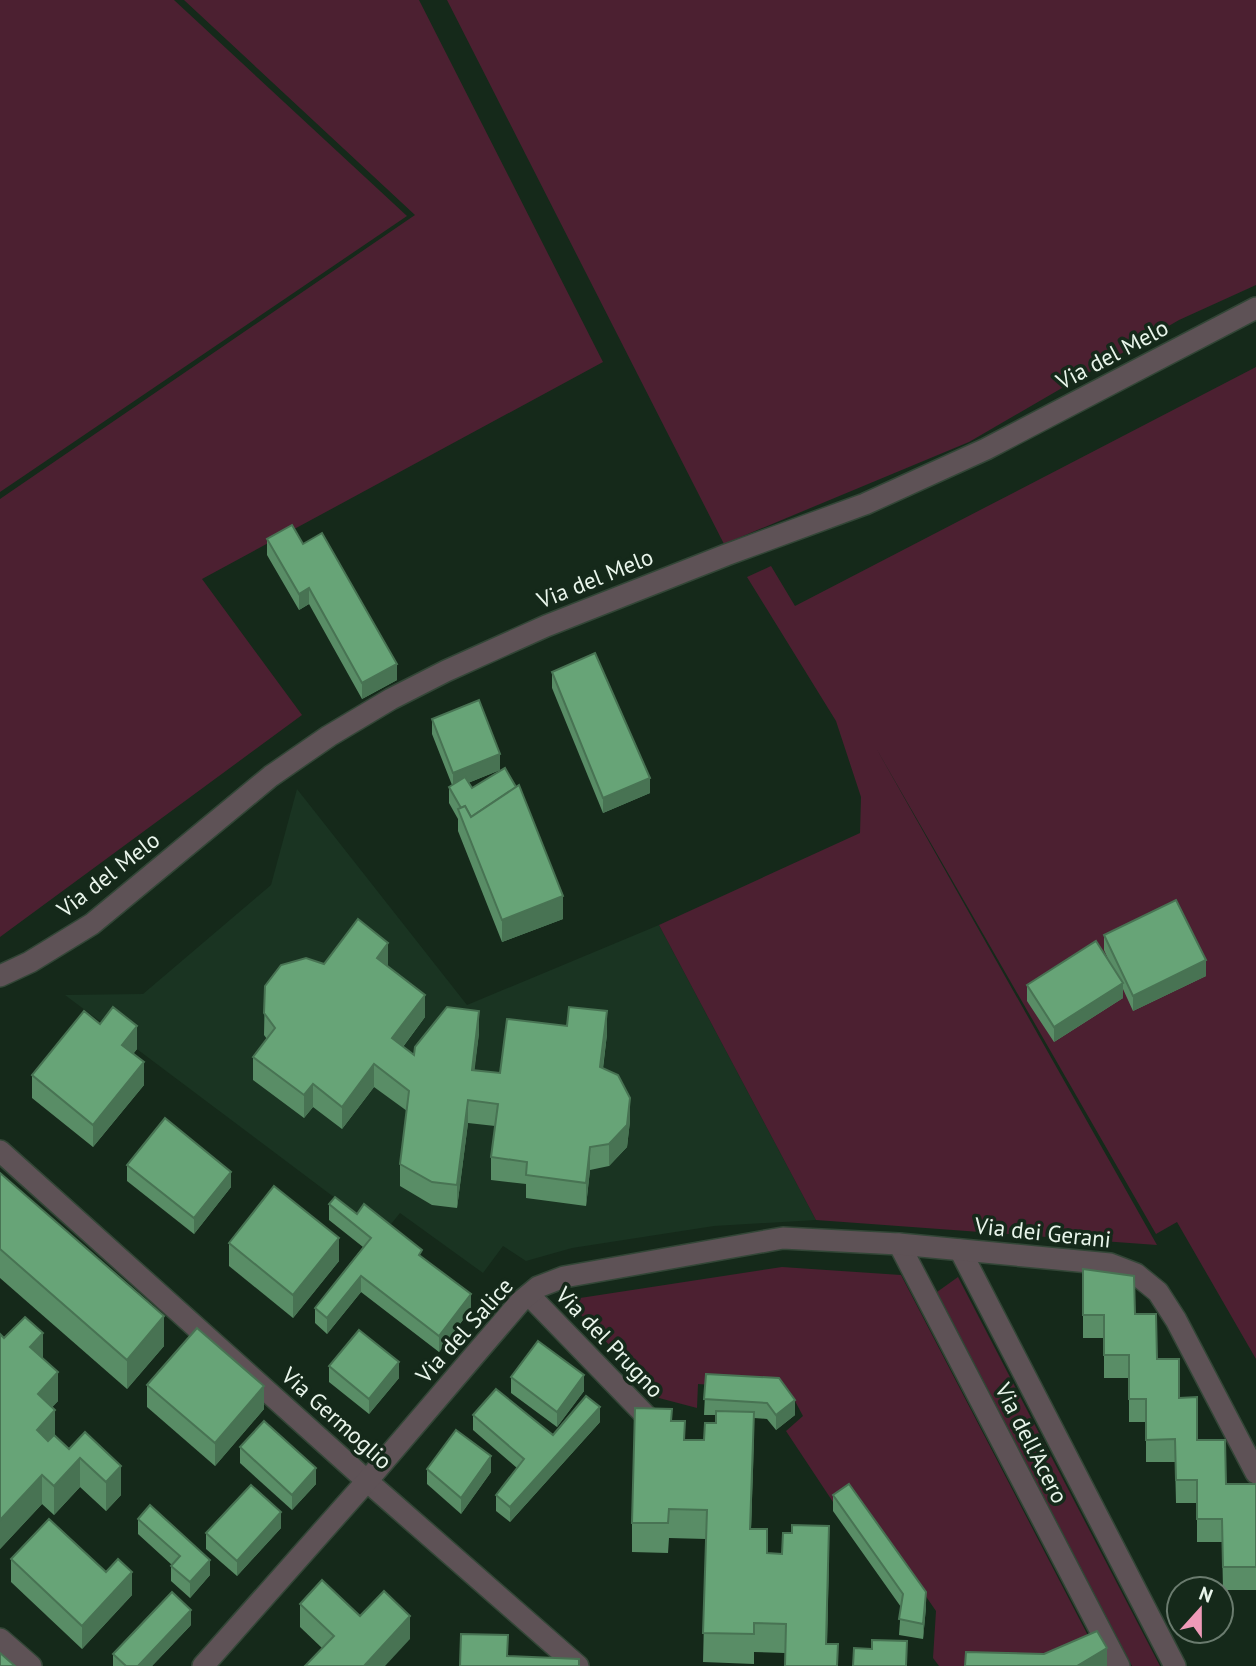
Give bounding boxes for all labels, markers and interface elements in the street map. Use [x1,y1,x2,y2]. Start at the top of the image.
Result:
street label: Via del Melo [1050,312,1173,396]
street label: Via del Melo [532,542,657,615]
street label: Via del Melo [50,825,165,924]
street label: Via dei Gerani [972,1210,1113,1254]
street label: Via del Salice [408,1271,519,1389]
street label: Via del Prugno [549,1280,670,1404]
street label: Via Germoglio [275,1360,398,1475]
street label: Via dell'Acero [989,1377,1075,1508]
north arrow [1165,1575,1235,1645]
text: N [1196,1581,1216,1608]

